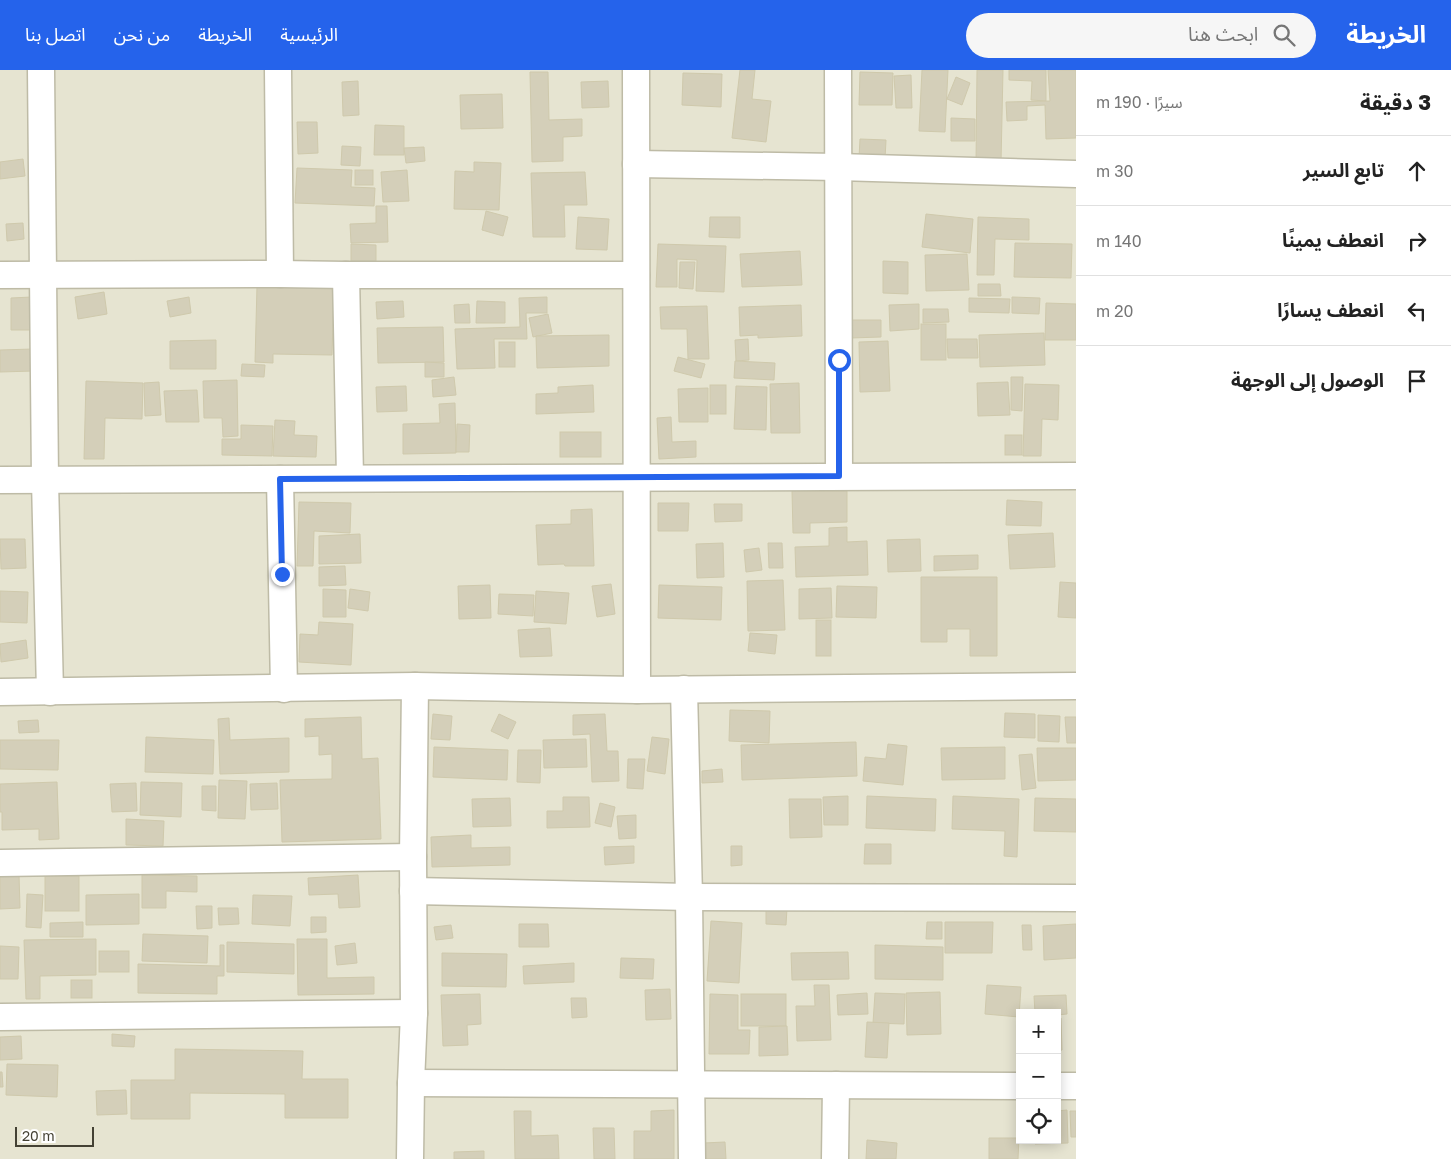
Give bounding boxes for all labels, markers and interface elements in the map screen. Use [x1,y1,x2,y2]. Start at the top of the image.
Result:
search box [966,13,1316,58]
text: الخريطة [1346,19,1426,48]
icon: search [1270,21,1298,49]
text: ابحث هنا [1188,22,1258,45]
text: اتصل بنا [25,23,86,45]
text: من نحن [114,23,170,45]
text: الخريطة [198,23,252,45]
text: الرئيسية [280,23,338,45]
text: 3 دقيقة [1360,89,1431,115]
text: سيرًا · 190 m [1096,92,1183,112]
icon: ahead [1403,157,1431,185]
text: تابع السير [1303,158,1384,181]
text: 30 m [1096,161,1133,181]
icon: right [1403,227,1431,255]
text: انعطف يمينًا [1282,228,1384,251]
text: 140 m [1096,231,1142,251]
icon: left [1403,297,1431,325]
text: انعطف يسارًا [1277,298,1384,321]
text: 20 m [1096,301,1133,321]
route start [828,349,851,372]
icon: arrive [1403,367,1431,395]
text: الوصول إلى الوجهة [1231,368,1384,391]
route end [271,563,294,586]
map controls [1016,1009,1061,1144]
button: + [1016,1009,1061,1054]
button: − [1016,1054,1061,1099]
button: locate [1016,1099,1061,1144]
scale bar [15,1124,94,1147]
text: 20 m [22,1127,55,1144]

